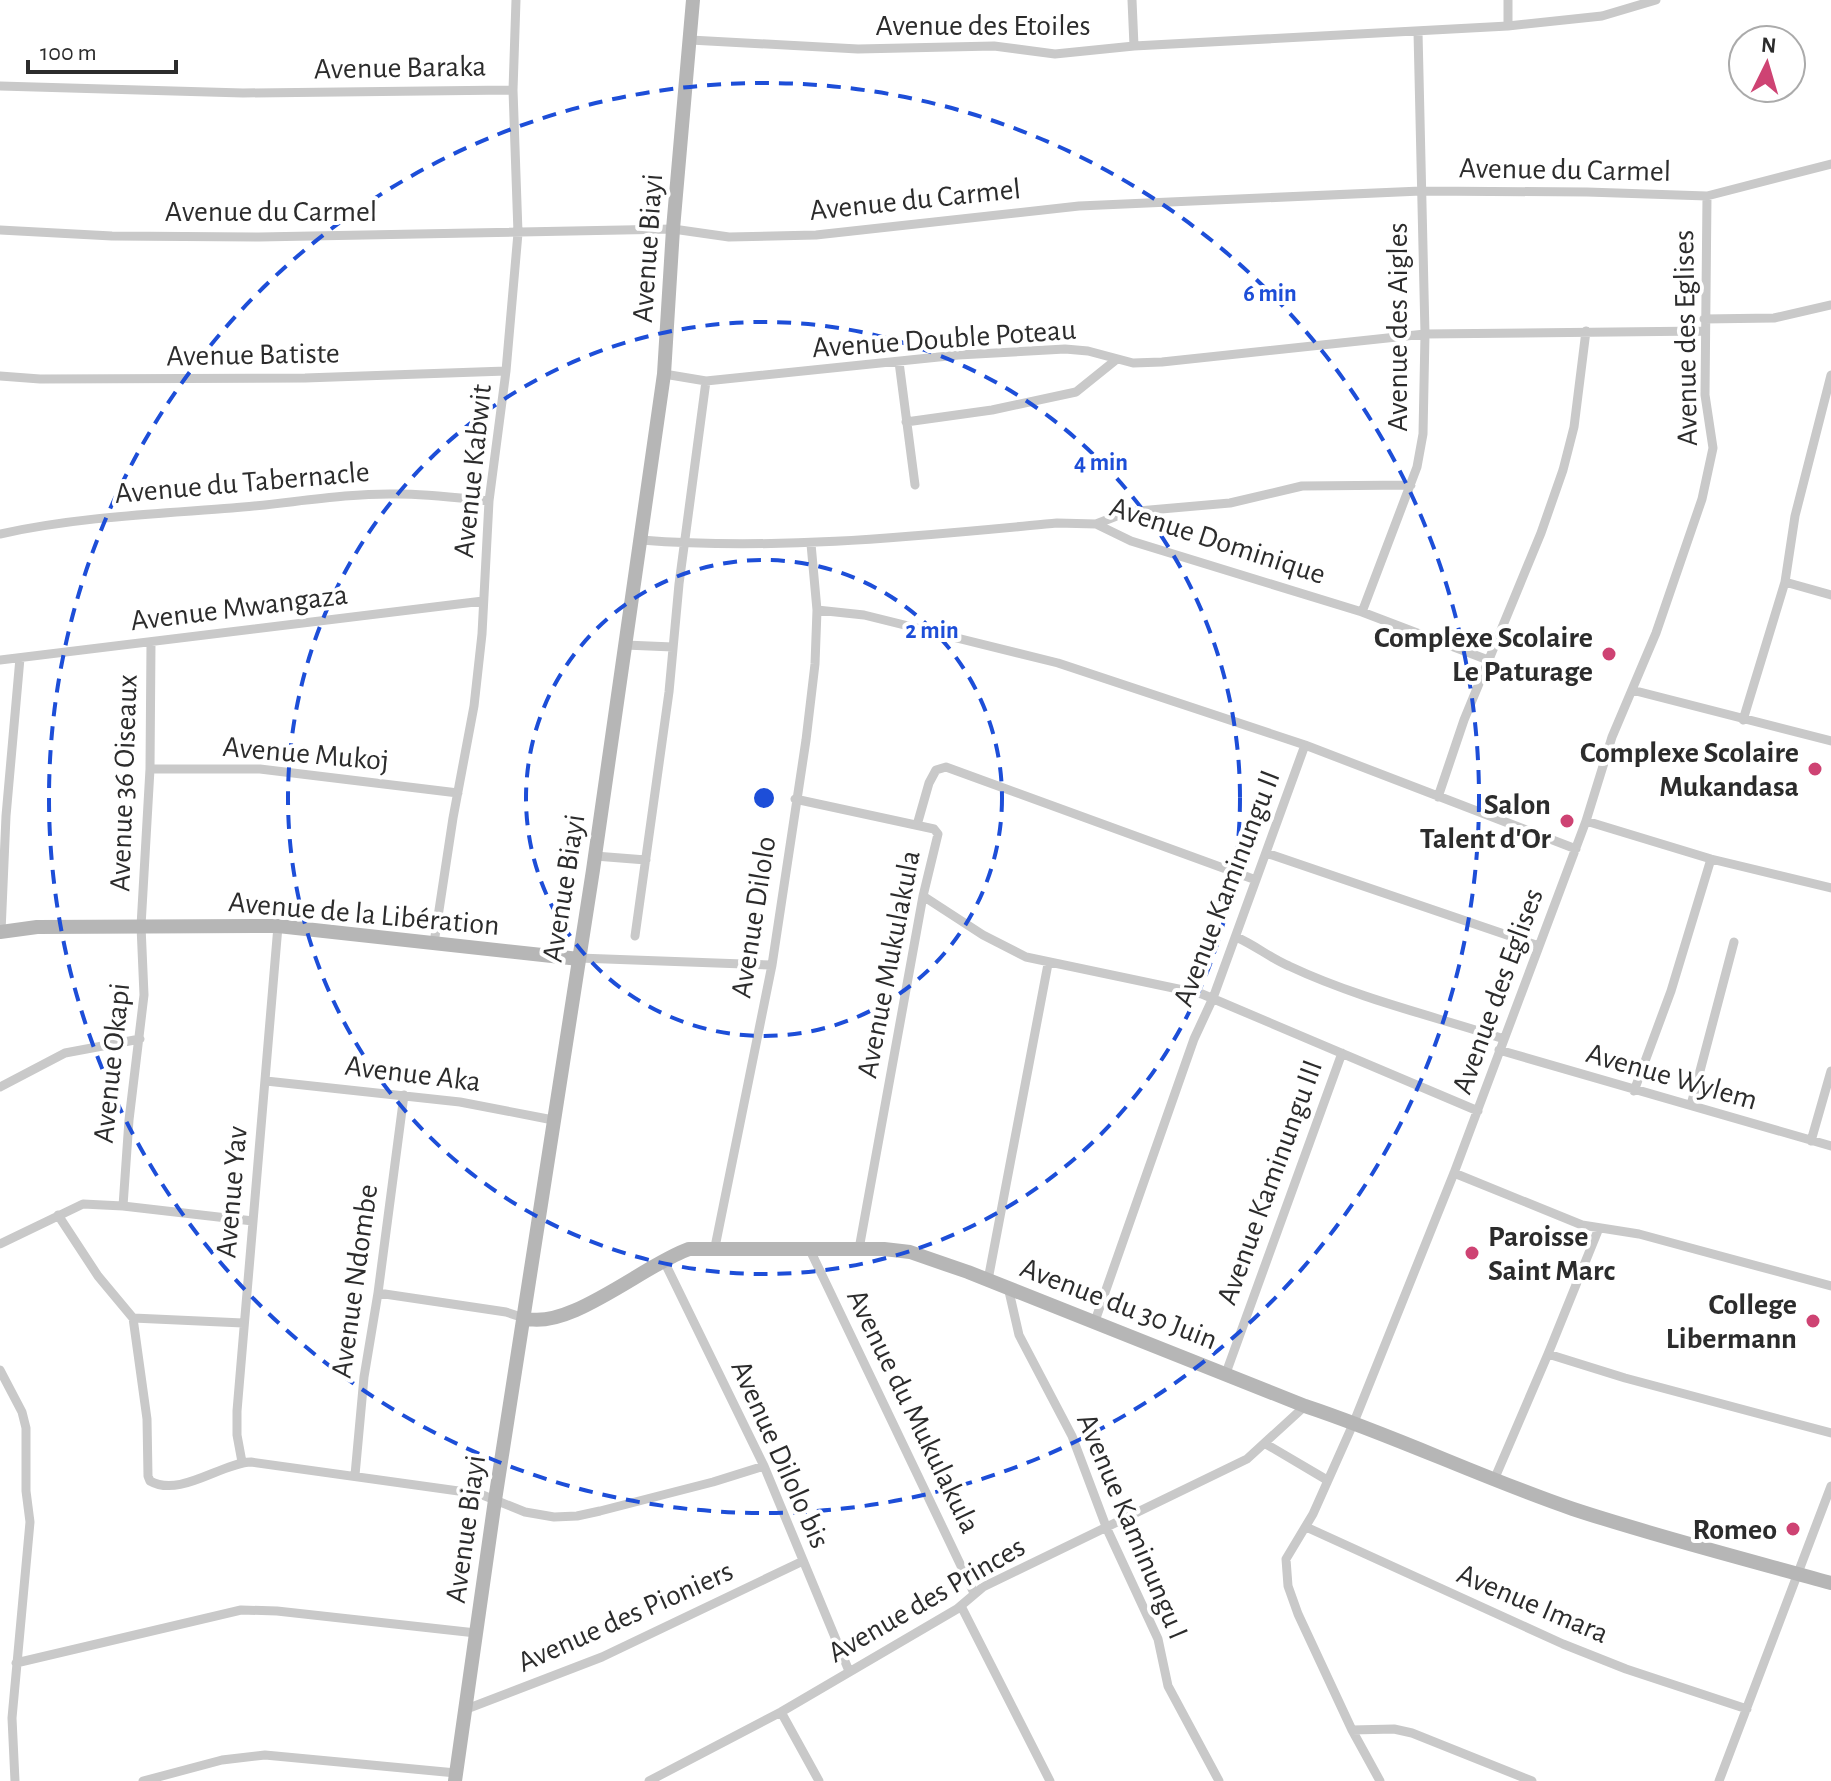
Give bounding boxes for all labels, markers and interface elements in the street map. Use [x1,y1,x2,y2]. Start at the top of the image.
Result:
street label: Avenue des Etoiles [875,11,1091,41]
scale bar [28,24,176,74]
north arrow [1727,24,1807,104]
text: N [1760,33,1777,57]
text: 100 m [40,41,97,65]
street label: Avenue Baraka [314,51,486,85]
street label: Avenue du Carmel [1459,153,1671,187]
street label: Avenue Biayi [628,173,668,324]
street label: Avenue du Carmel [808,174,1022,226]
street label: Avenue du Carmel [165,197,377,227]
street label: Avenue des Aigles [1383,222,1413,432]
street label: Avenue des Eglises [1669,230,1703,446]
text: 6 min [1243,282,1297,306]
street label: Avenue Double Poteau [811,315,1077,363]
street label: Avenue Batiste [166,338,340,372]
street label: Avenue Kabwit [449,382,497,559]
text: 4 min [1074,451,1128,475]
street label: Avenue du Tabernacle [113,457,371,509]
street label: Avenue Dominique [1106,492,1329,590]
street label: Avenue Mwangaza [129,580,349,636]
text: 2 min [905,619,959,643]
place label: Complexe Scolaire Le Paturage [1374,623,1593,687]
marker: Complexe Scolaire Le Paturage [1600,645,1618,663]
street label: Avenue 36 Oiseaux [105,674,143,892]
street label: Avenue Mukoj [222,732,390,776]
place label: Complexe Scolaire Mukandasa [1580,738,1799,802]
marker: Complexe Scolaire Mukandasa [1806,760,1824,778]
street label: Avenue Kaminungu II [1168,766,1286,1011]
centre of rings [750,784,778,812]
place label: Salon Talent d'Or [1420,790,1552,854]
street label: Avenue Biayi [537,812,590,964]
marker: Salon Talent d'Or [1558,812,1576,830]
street label: Avenue Dilolo [726,834,782,1000]
street label: Avenue Mukulakula [852,848,926,1081]
street label: Avenue des Eglises [1447,885,1549,1098]
street label: Avenue de la Libération [227,887,501,941]
street label: Avenue Okapi [89,982,135,1145]
street label: Avenue Wylem [1583,1038,1761,1116]
street label: Avenue Aka [343,1051,483,1097]
street label: Avenue Kaminungu III [1212,1056,1328,1309]
street label: Avenue Yav [211,1124,253,1259]
street label: Avenue Ndombe [327,1182,383,1380]
place label: Paroisse Saint Marc [1488,1222,1616,1286]
marker: Paroisse Saint Marc [1463,1244,1481,1262]
street label: Avenue du 30 Juin [1016,1253,1221,1355]
street label: Avenue du Mukulakula [841,1285,985,1538]
place label: College Libermann [1666,1290,1797,1354]
marker: College Libermann [1804,1312,1822,1330]
street label: Avenue Dilolo bis [725,1356,835,1553]
street label: Avenue Kaminungu I [1071,1409,1193,1644]
street label: Avenue Biayi [441,1453,491,1605]
place label: Romeo [1692,1515,1777,1545]
marker: Romeo [1784,1520,1802,1538]
street label: Avenue des Princes [823,1531,1030,1668]
street label: Avenue des Pioniers [513,1556,738,1678]
street label: Avenue Imara [1453,1559,1613,1649]

